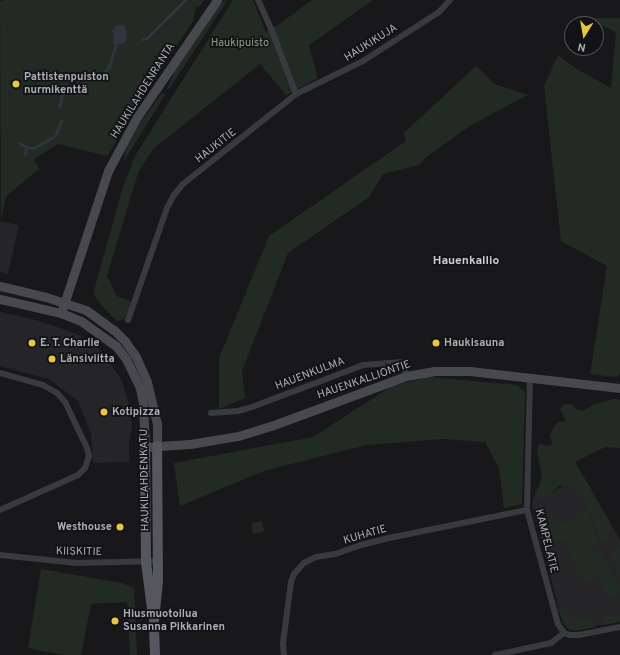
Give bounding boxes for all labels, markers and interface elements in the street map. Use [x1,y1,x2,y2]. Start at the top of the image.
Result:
north arrow [564,16,604,56]
street label: HAUKIKUJA [342,21,400,65]
park label: Haukipuisto [211,36,269,50]
text: N [577,39,587,54]
street label: HAUKILAHDENRANTA [108,41,178,141]
place label: Pattistenpuiston nurmikenttä [24,71,109,97]
marker: Pattistenpuiston nurmikenttä [11,79,21,89]
street label: HAUKITIE [193,126,239,166]
district label: Hauenkallio [433,255,499,269]
place label: E. T. Charlie [40,336,100,350]
place label: Haukisauna [444,336,504,350]
marker: E. T. Charlie [27,338,37,348]
marker: Haukisauna [431,338,441,348]
place label: Länsiviitta [60,352,115,366]
marker: Länsiviitta [47,354,57,364]
street label: HAUENKULMA [273,355,347,393]
street label: HAUENKALLIONTIE [316,358,412,402]
place label: Kotipizza [112,405,160,419]
marker: Kotipizza [99,407,109,417]
street label: HAUKILAHDENKATU [138,429,152,531]
street label: KAMPELATIE [532,508,560,574]
place label: Westhouse [57,520,112,534]
marker: Westhouse [115,522,125,532]
street label: KUHATIE [342,523,388,547]
street label: KIISKITIE [56,545,102,559]
place label: Hiusmuotoilua Susanna Pikkarinen [123,608,225,634]
marker: Hiusmuotoilua Susanna Pikkarinen [110,616,120,626]

